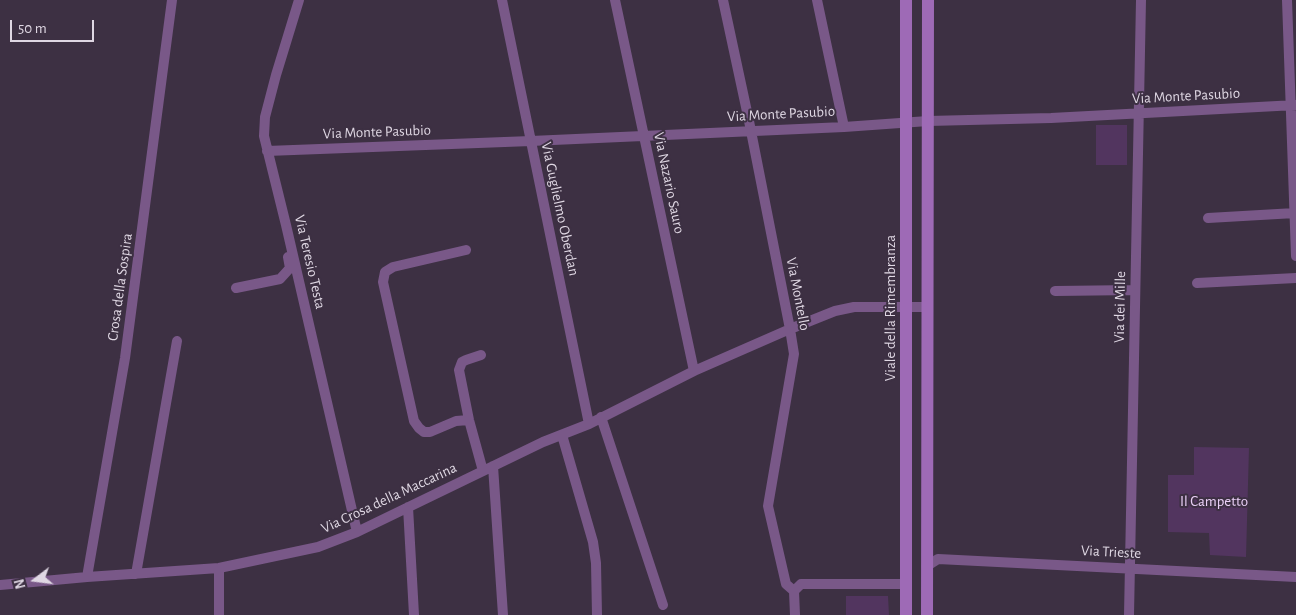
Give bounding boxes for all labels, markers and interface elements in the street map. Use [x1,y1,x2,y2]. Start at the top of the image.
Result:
scale bar [12,10,96,42]
text: 50 m [18,21,47,36]
street label: Via Monte Pasubio [1132,84,1240,108]
street label: Via Monte Pasubio [727,102,835,126]
street label: Via Monte Pasubio [323,121,431,143]
street label: Via Nazario Sauro [649,131,689,235]
street label: Via Guglielmo Oberdan [537,141,583,277]
street label: Via Teresio Testa [290,213,330,311]
street label: Crosa della Sospira [104,232,136,342]
street label: Viale della Rimembranza [881,235,899,381]
street label: Via Montello [782,256,814,332]
street label: Via dei Mille [1110,271,1130,343]
street label: Via Crosa della Maccarina [318,459,460,537]
park label: Il Campetto [1180,492,1248,510]
street label: Via Trieste [1080,541,1142,563]
north arrow [10,555,60,605]
text: N [12,577,29,590]

